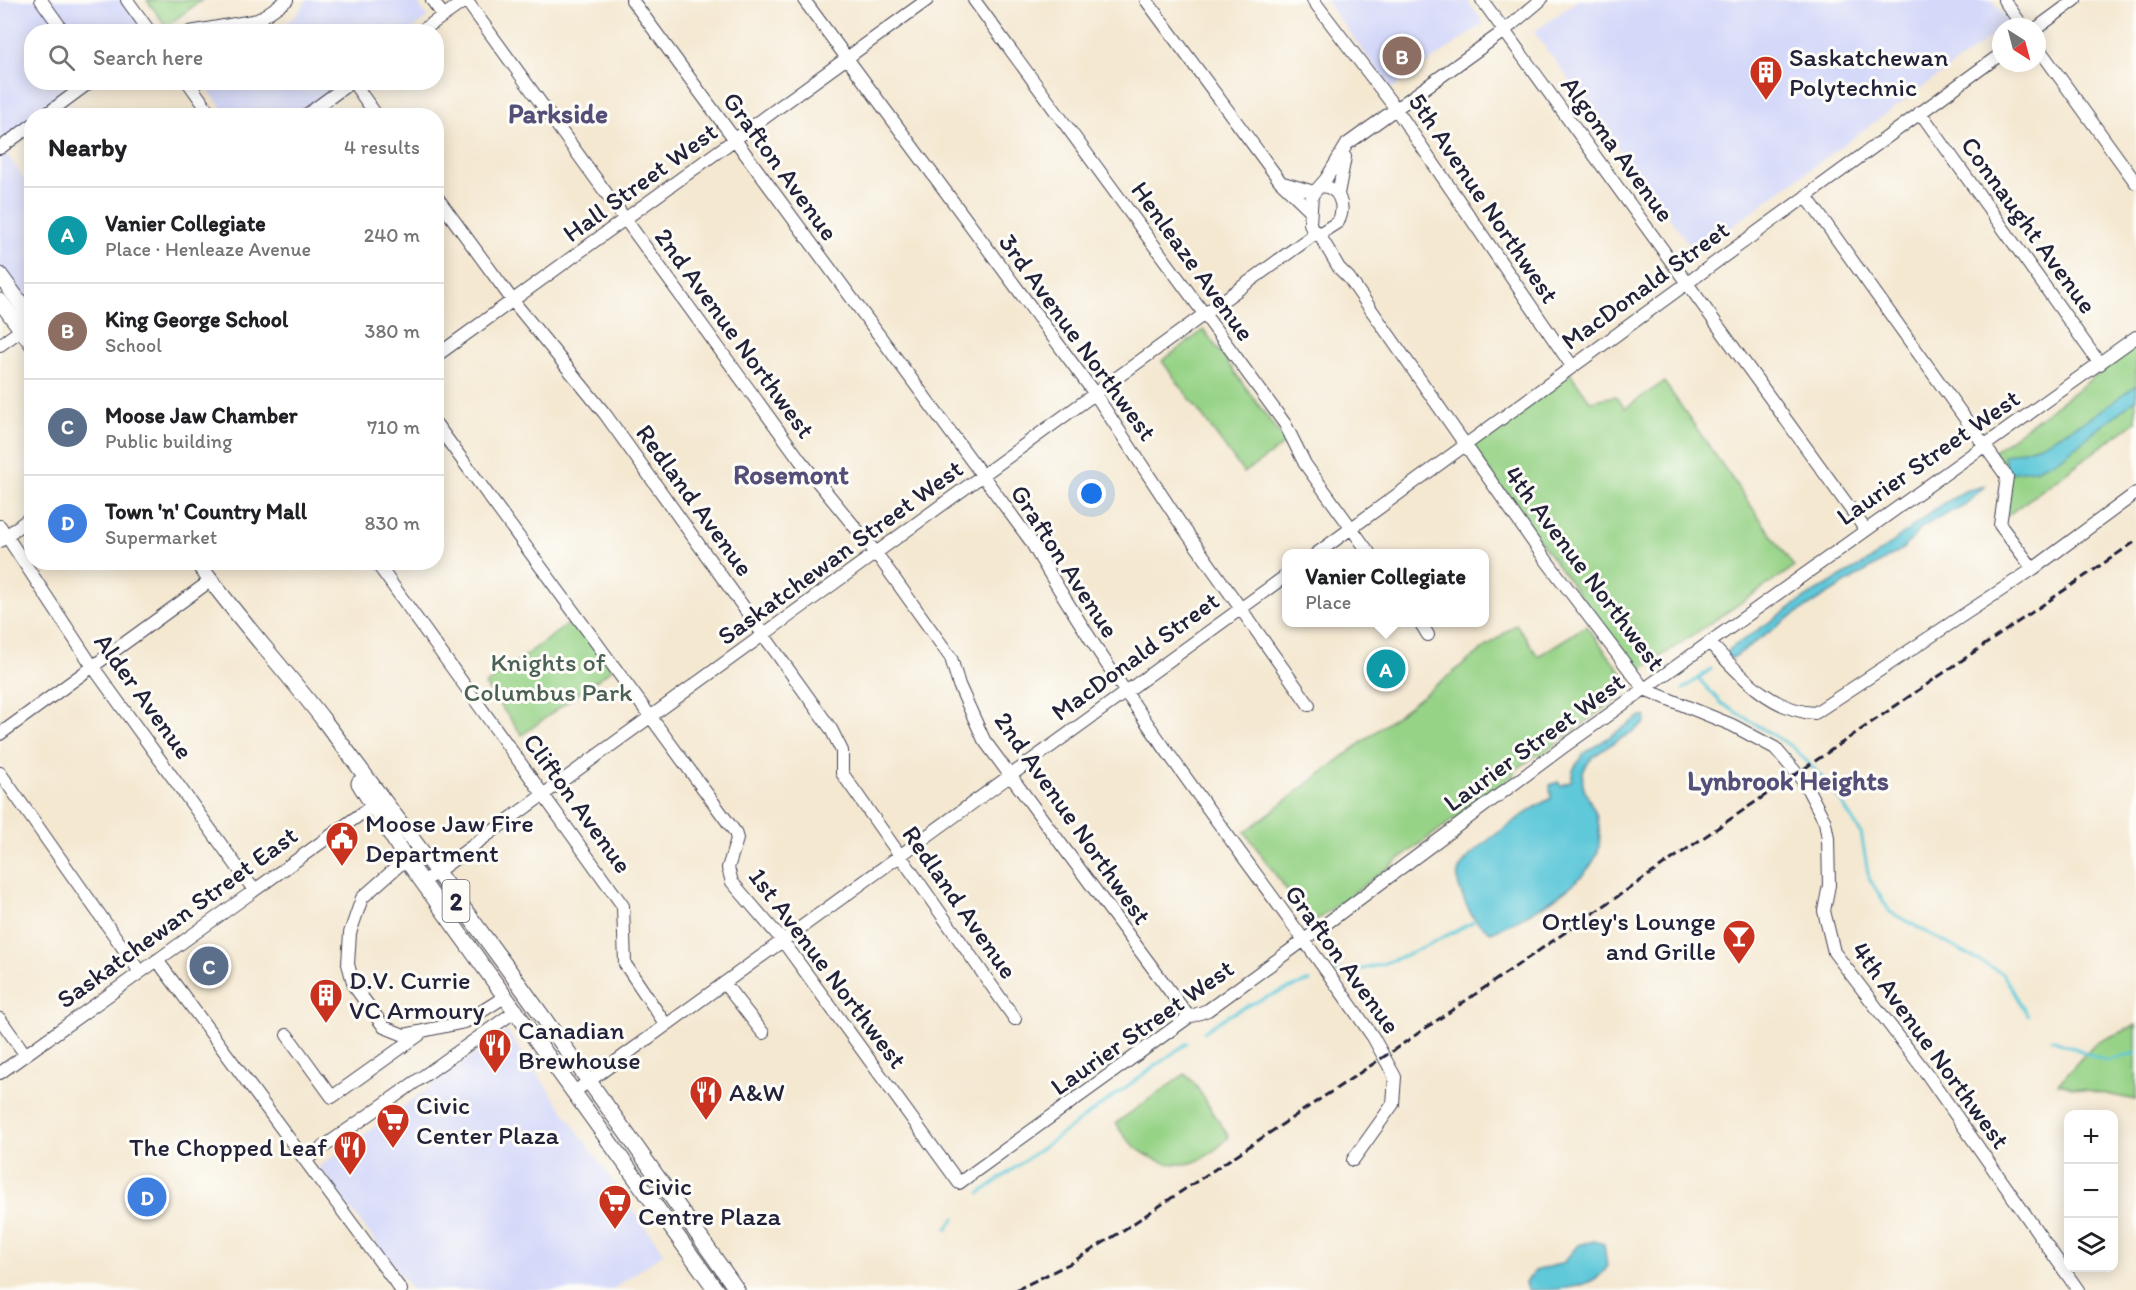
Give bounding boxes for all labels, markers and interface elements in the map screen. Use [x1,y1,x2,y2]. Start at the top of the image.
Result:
north arrow [1992,18,2046,72]
search box [24,24,444,90]
pin: B [1382,34,1422,78]
icon: search [45,41,78,74]
place label: Saskatchewan Polytechnic [1789,41,1949,103]
text: Search here [93,44,203,71]
building icon: Saskatchewan Polytechnic [1748,54,1784,101]
street label: Algoma Avenue [1554,70,1682,228]
street label: Grafton Avenue [716,85,846,247]
street label: 5th Avenue Northwest [1402,87,1566,309]
district label: Parkside [508,97,608,130]
street label: Hall Street West [556,115,724,249]
street label: Connaught Avenue [1954,130,2104,320]
text: Nearby [48,131,127,163]
text: 4 results [344,135,420,159]
street label: Henleaze Avenue [1124,175,1262,347]
text: Vanier Collegiate [105,210,266,237]
street label: MacDonald Street [1555,213,1735,357]
street label: 2nd Avenue Northwest [648,221,822,445]
text: A [61,223,74,247]
text: 240 m [364,223,420,247]
street label: 3rd Avenue Northwest [992,227,1164,447]
text: Place · Henleaze Avenue [105,237,311,261]
text: King George School [105,306,288,333]
text: B [61,319,74,343]
text: 380 m [365,319,420,343]
text: School [105,333,162,357]
street label: Laurier Street West [1830,382,2026,532]
text: Moose Jaw Chamber [105,402,298,429]
text: C [61,415,74,439]
text: 710 m [367,415,420,439]
street label: Redland Avenue [629,418,761,582]
text: Public building [105,429,232,453]
street label: Saskatchewan Street West [711,452,969,652]
district label: Rosemont [733,458,849,491]
street label: 4th Avenue Northwest [1497,459,1673,677]
street label: Grafton Avenue [1004,478,1126,644]
your location [1077,479,1106,508]
text: Town 'n' Country Mall [105,498,307,525]
text: D [61,511,74,535]
text: 830 m [365,511,420,535]
text: Supermarket [105,525,217,549]
popup [1282,549,1489,627]
text: Vanier Collegiate [1305,563,1466,590]
street label: MacDonald Street [1045,584,1225,728]
text: Place [1305,590,1351,614]
street label: Alder Avenue [87,627,201,765]
park label: Knights of Columbus Park [464,646,633,708]
pin: A [1366,646,1406,692]
street label: Laurier Street West [1437,665,1631,818]
street label: 2nd Avenue Northwest [987,705,1159,931]
street label: Clifton Avenue [516,727,640,879]
district label: Lynbrook Heights [1687,764,1889,797]
place label: Moose Jaw Fire Department [365,807,534,869]
street label: Saskatchewan Street East [50,819,304,1015]
street label: Redland Avenue [895,819,1025,985]
public building icon: Moose Jaw Fire Department [324,820,360,867]
street label: 1st Avenue Northwest [742,861,914,1075]
street label: Grafton Avenue [1278,878,1408,1040]
road number: 2 [442,880,470,922]
place label: Ortley's Lounge and Grille [1542,905,1716,967]
bar icon: Ortley's Lounge and Grille [1721,918,1757,965]
street label: 4th Avenue Northwest [1845,935,2017,1155]
pin: C [190,944,228,988]
street label: Laurier Street West [1044,952,1240,1102]
place label: D.V. Currie VC Armoury [349,964,485,1026]
building icon: D.V. Currie VC Armoury [308,977,344,1024]
place label: Canadian Brewhouse [518,1014,641,1076]
restaurant icon: Canadian Brewhouse [477,1027,513,1074]
restaurant icon: A&W [688,1074,724,1121]
place label: A&W [729,1076,785,1108]
place label: Civic Center Plaza [416,1089,560,1151]
supermarket icon: Civic Center Plaza [375,1102,411,1149]
map controls [2064,1110,2118,1272]
button: + [2064,1110,2118,1164]
restaurant icon: The Chopped Leaf [332,1129,368,1176]
place label: The Chopped Leaf [129,1131,327,1163]
button: − [2064,1164,2118,1218]
place label: Civic Centre Plaza [638,1170,782,1232]
pin: D [128,1174,166,1220]
supermarket icon: Civic Centre Plaza [597,1183,633,1230]
button: layers [2064,1218,2118,1272]

